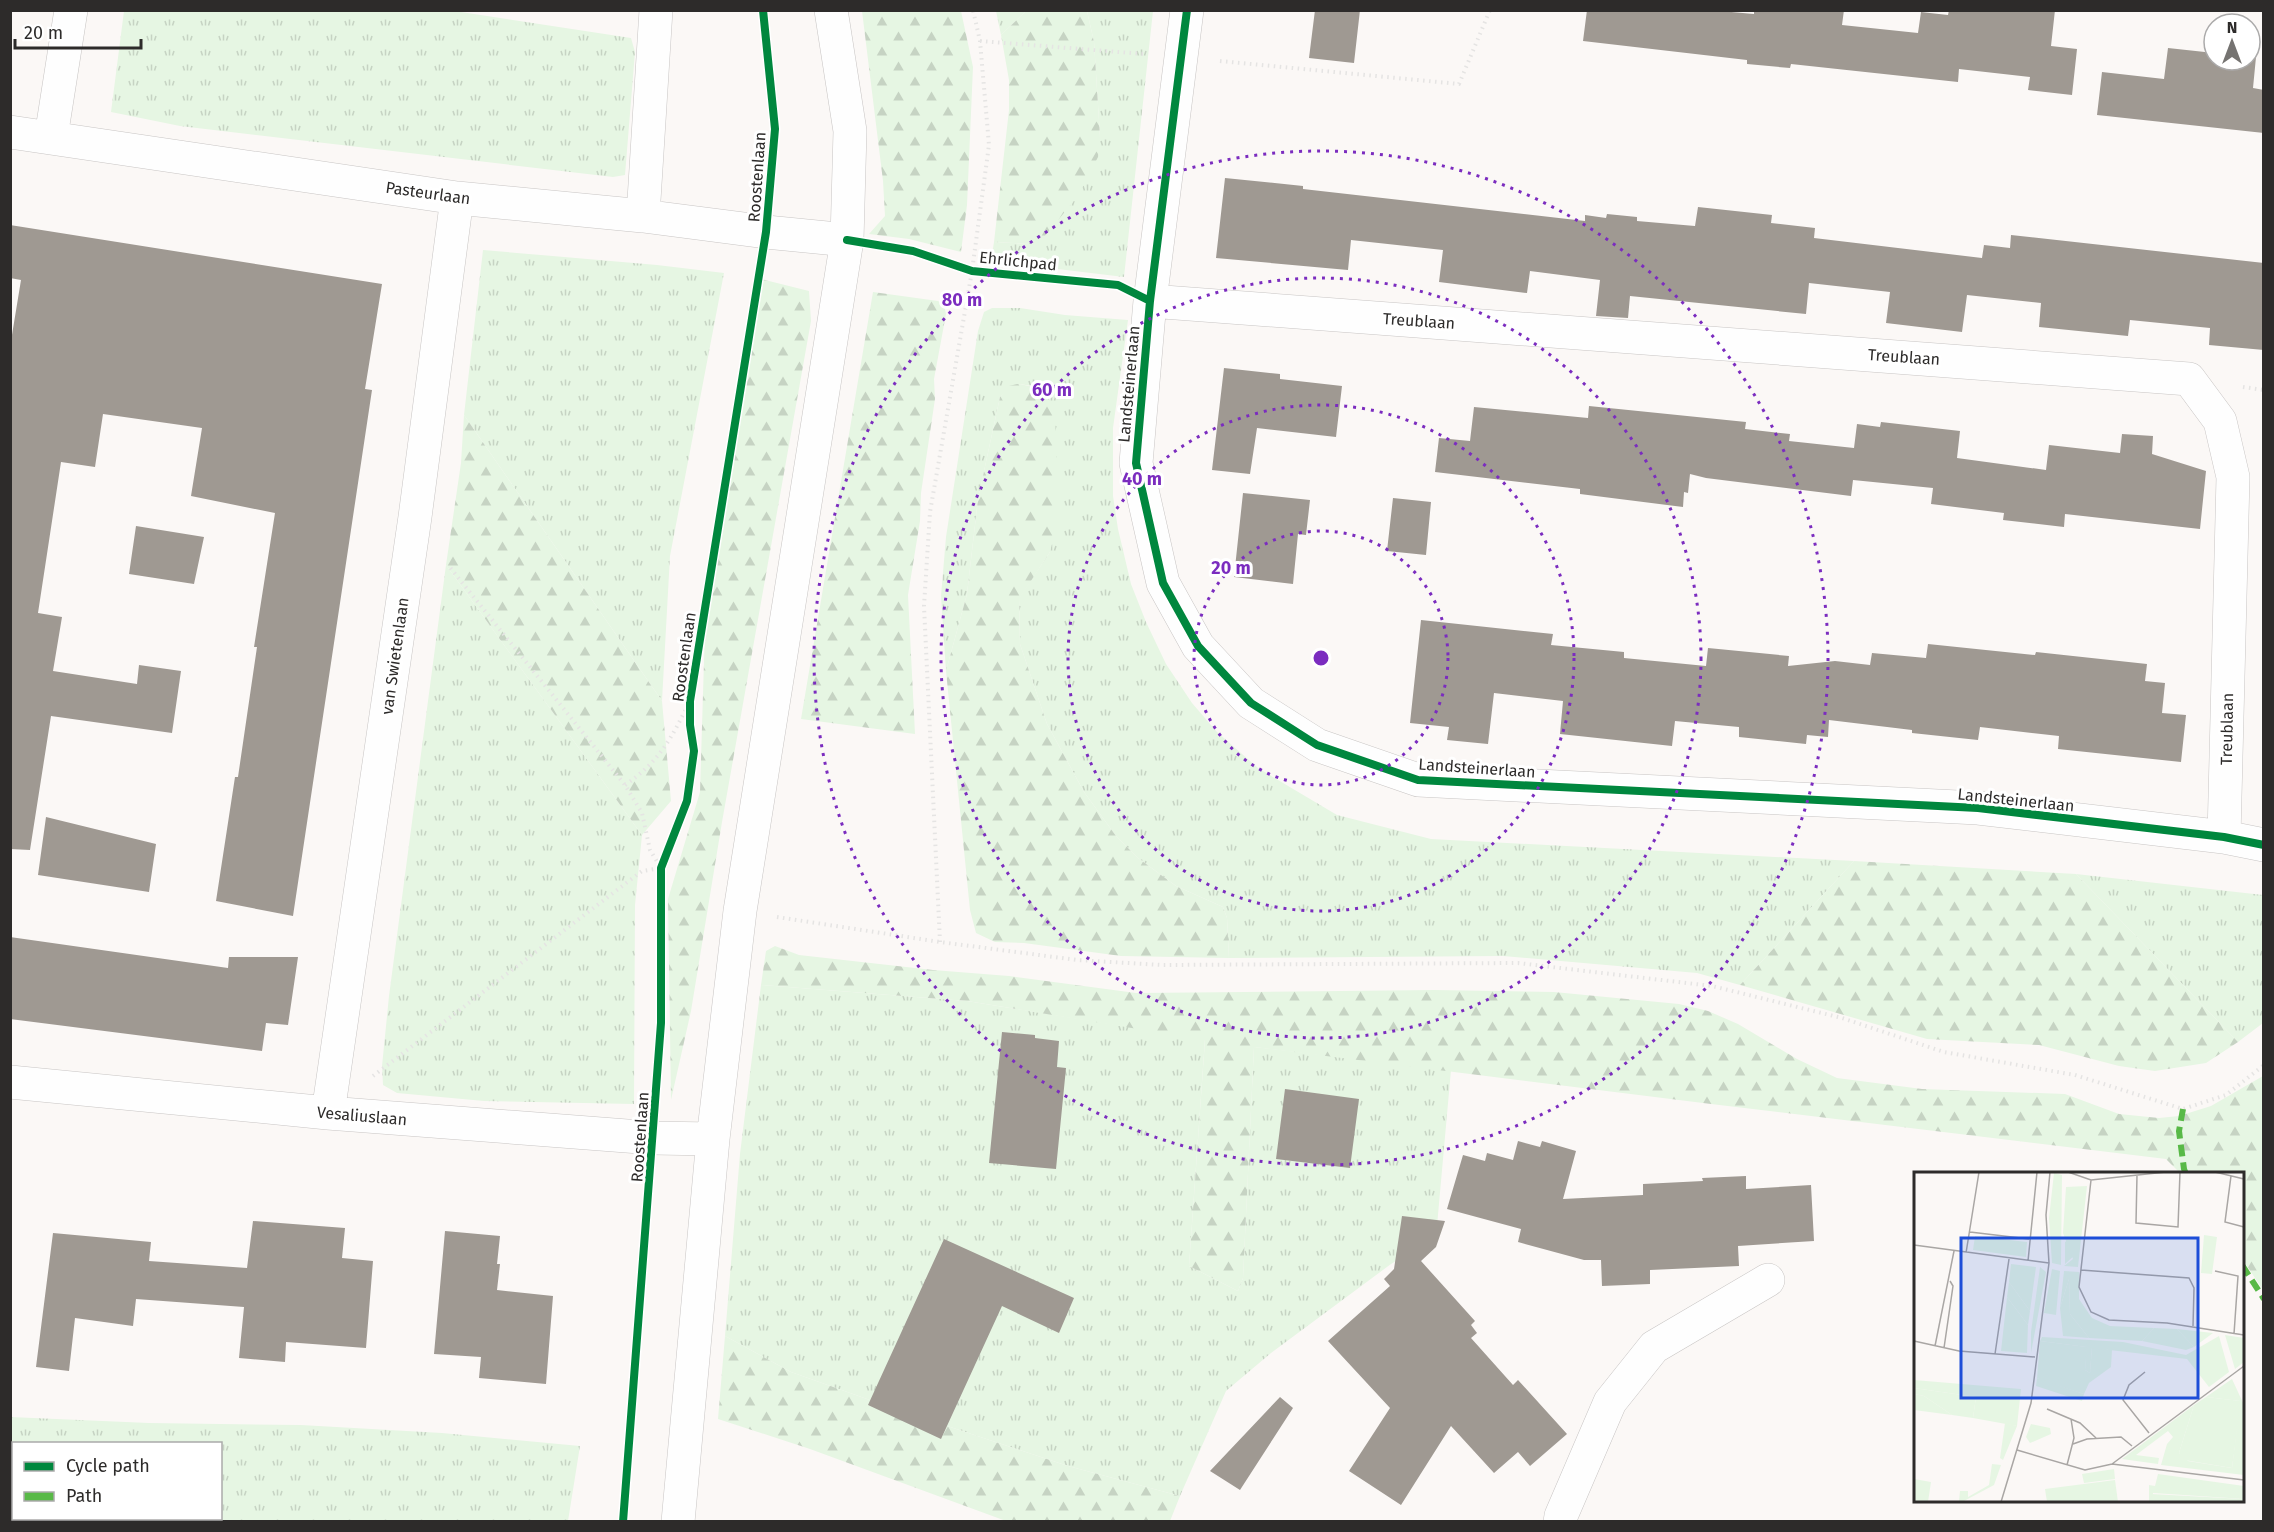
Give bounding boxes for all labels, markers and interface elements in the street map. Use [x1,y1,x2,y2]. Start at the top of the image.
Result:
scale bar [15,12,141,50]
north arrow [2202,12,2262,72]
text: N [2227,18,2237,37]
text: 20 m [24,22,63,44]
street label: Roostenlaan [744,131,770,223]
street label: Pasteurlaan [384,178,472,208]
street label: Ehrlichpad [978,247,1058,275]
text: 80 m [942,289,982,311]
street label: Treublaan [1382,309,1456,333]
street label: Landsteinerlaan [1114,325,1144,443]
street label: Treublaan [1867,345,1941,369]
text: 60 m [1032,379,1072,401]
text: 40 m [1122,468,1162,490]
text: 20 m [1211,557,1251,579]
street label: van Swietenlaan [377,596,413,716]
street label: Roostenlaan [668,611,700,703]
centre of rings [1311,648,1331,668]
street label: Treublaan [2217,693,2237,765]
street label: Landsteinerlaan [1418,754,1536,782]
street label: Landsteinerlaan [1957,784,2075,816]
street label: Roostenlaan [627,1091,653,1183]
street label: Vesaliuslaan [316,1103,408,1129]
inset map [1914,1172,2244,1502]
legend [12,1442,222,1520]
text: Cycle path [66,1455,150,1477]
text: Path [66,1485,102,1507]

